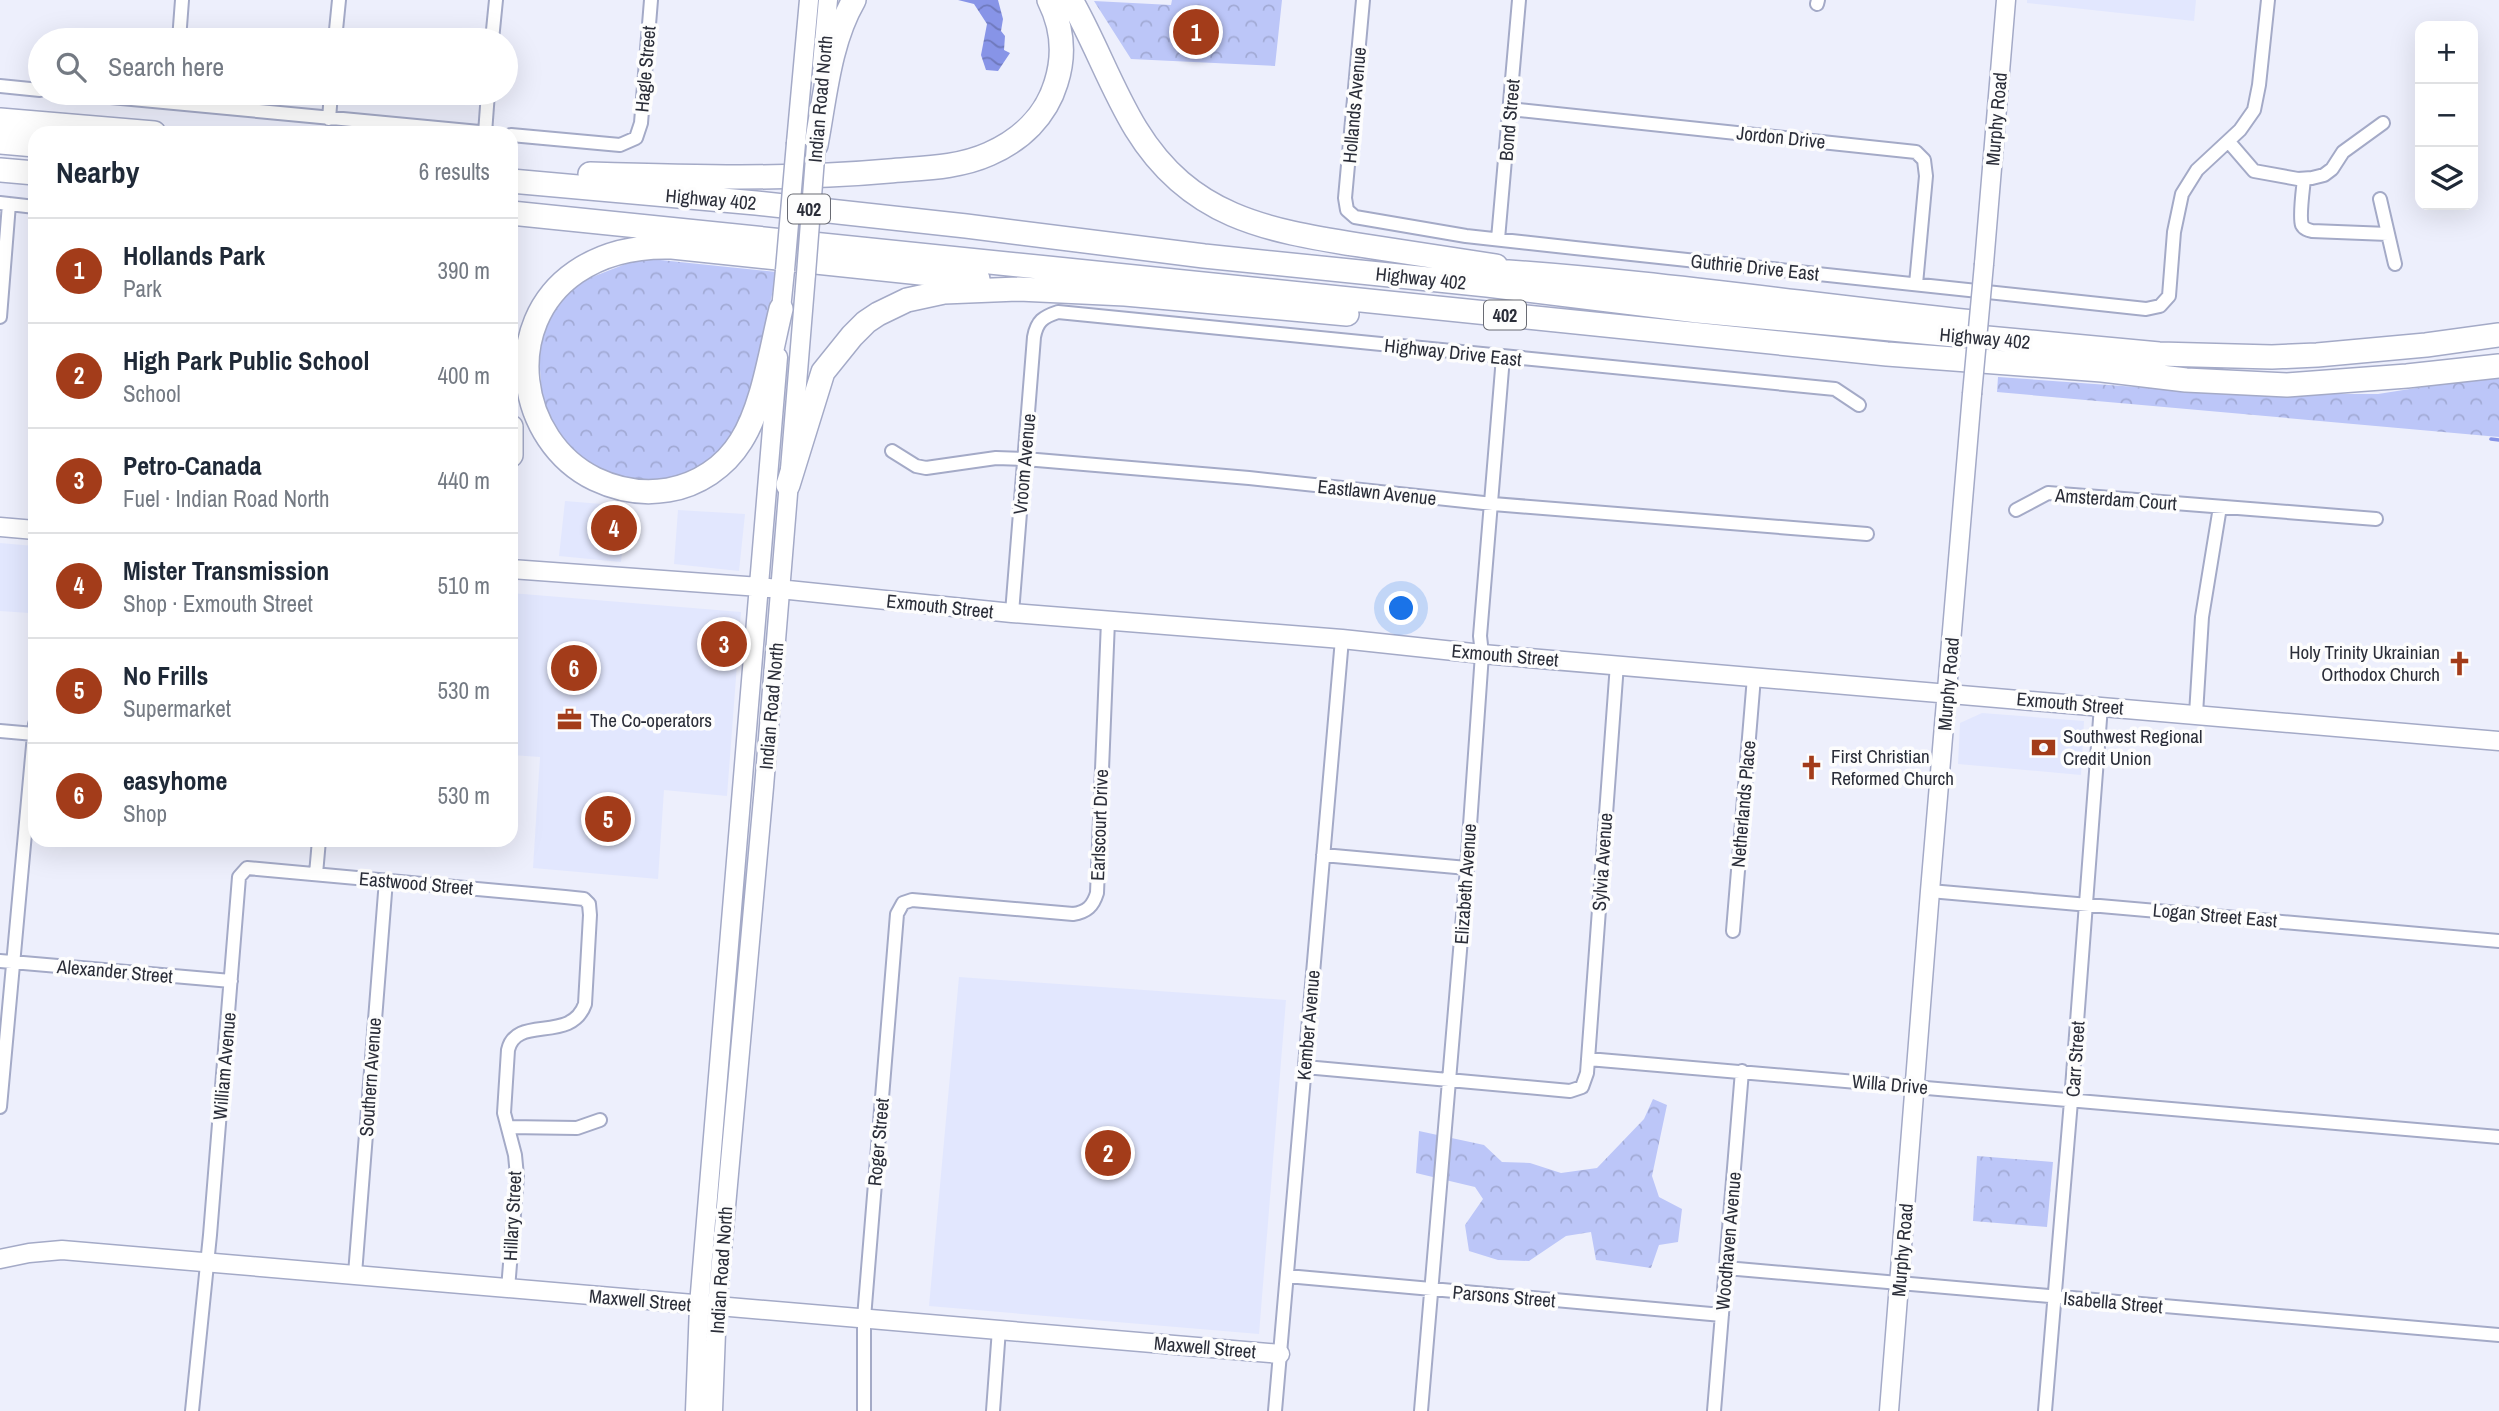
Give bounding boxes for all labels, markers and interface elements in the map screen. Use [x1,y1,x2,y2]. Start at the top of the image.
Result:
pin: 1 [1173,6,1219,58]
map controls [2415,21,2478,210]
button: + [2415,21,2478,84]
street label: Hagle Street [628,24,662,113]
search box [28,28,518,105]
street label: Indian Road North [802,34,838,164]
street label: Hollands Avenue [1336,46,1372,164]
icon: search [52,48,90,86]
text: Search here [108,49,224,84]
street label: Murphy Road [1979,71,2013,167]
street label: Bond Street [1492,77,1526,162]
button: − [2415,84,2478,147]
street label: Jordon Drive [1735,119,1827,155]
button: layers [2415,147,2478,210]
text: Nearby [56,152,139,192]
text: 6 results [419,156,490,187]
street label: Highway 402 [665,182,757,216]
road number: 402 [788,194,830,224]
text: Hollands Park [123,238,265,273]
street label: Guthrie Drive East [1689,247,1821,287]
text: 1 [74,255,84,286]
text: 390 m [438,255,490,286]
street label: Highway 402 [1374,260,1468,296]
text: Park [123,273,162,304]
road number: 402 [1484,300,1526,330]
street label: Highway 402 [1939,321,2031,355]
street label: Highway Drive East [1383,332,1523,372]
text: High Park Public School [123,343,369,378]
text: 2 [74,360,84,391]
text: 400 m [438,360,490,391]
text: School [123,378,181,409]
street label: Vroom Avenue [1007,412,1041,516]
text: Petro-Canada [123,448,262,483]
text: 3 [74,465,84,496]
text: 440 m [438,465,490,496]
street label: Eastlawn Avenue [1316,473,1438,511]
street label: Amsterdam Court [2053,482,2178,516]
text: Fuel · Indian Road North [123,483,330,514]
pin: 4 [591,502,637,554]
text: Mister Transmission [123,553,329,588]
text: 4 [74,570,84,601]
text: 510 m [438,570,490,601]
street label: Exmouth Street [885,587,995,625]
text: Shop · Exmouth Street [123,588,313,619]
your location [1384,591,1418,625]
pin: 3 [701,618,747,670]
street label: Murphy Road [1931,636,1965,732]
street label: Exmouth Street [1450,637,1560,673]
place label: Holy Trinity Ukrainian Orthodox Church [2289,639,2440,687]
street label: Indian Road North [753,641,789,771]
pin: 6 [551,642,597,694]
church icon: Holy Trinity Ukrainian Orthodox Church [2446,649,2474,677]
text: No Frills [123,658,208,693]
text: 5 [74,675,84,706]
text: 530 m [438,675,490,706]
street label: Exmouth Street [2015,685,2125,721]
text: Supermarket [123,693,231,724]
office icon: The Co-operators [556,706,584,734]
place label: The Co-operators [590,707,712,733]
place label: Southwest Regional Credit Union [2063,723,2202,771]
bank icon: Southwest Regional Credit Union [2029,733,2057,761]
street label: Netherlands Place [1725,739,1761,869]
place label: First Christian Reformed Church [1831,743,1954,791]
church icon: First Christian Reformed Church [1797,753,1825,781]
text: easyhome [123,763,227,798]
street label: Earlscourt Drive [1084,769,1114,881]
text: 6 [74,780,84,811]
text: 530 m [438,780,490,811]
pin: 5 [585,793,631,845]
text: Shop [123,798,167,829]
street label: Sylvia Avenue [1586,812,1618,912]
street label: Elizabeth Avenue [1448,823,1482,945]
street label: Eastwood Street [358,865,475,901]
street label: Logan Street East [2152,897,2279,933]
street label: Alexander Street [55,953,175,989]
street label: Kember Avenue [1290,969,1326,1081]
street label: William Avenue [206,1011,242,1121]
street label: Southern Avenue [353,1017,387,1137]
street label: Carr Street [2059,1019,2091,1098]
street label: Willa Drive [1851,1068,1929,1100]
street label: Roger Street [861,1096,895,1187]
pin: 2 [1085,1127,1131,1179]
street label: Hillary Street [497,1170,527,1262]
street label: Woodhaven Avenue [1709,1171,1747,1311]
street label: Murphy Road [1885,1202,1919,1298]
street label: Indian Road North [704,1206,738,1334]
street label: Parsons Street [1452,1279,1557,1313]
street label: Maxwell Street [588,1283,693,1317]
street label: Isabella Street [2062,1285,2164,1319]
street label: Maxwell Street [1153,1330,1258,1364]

